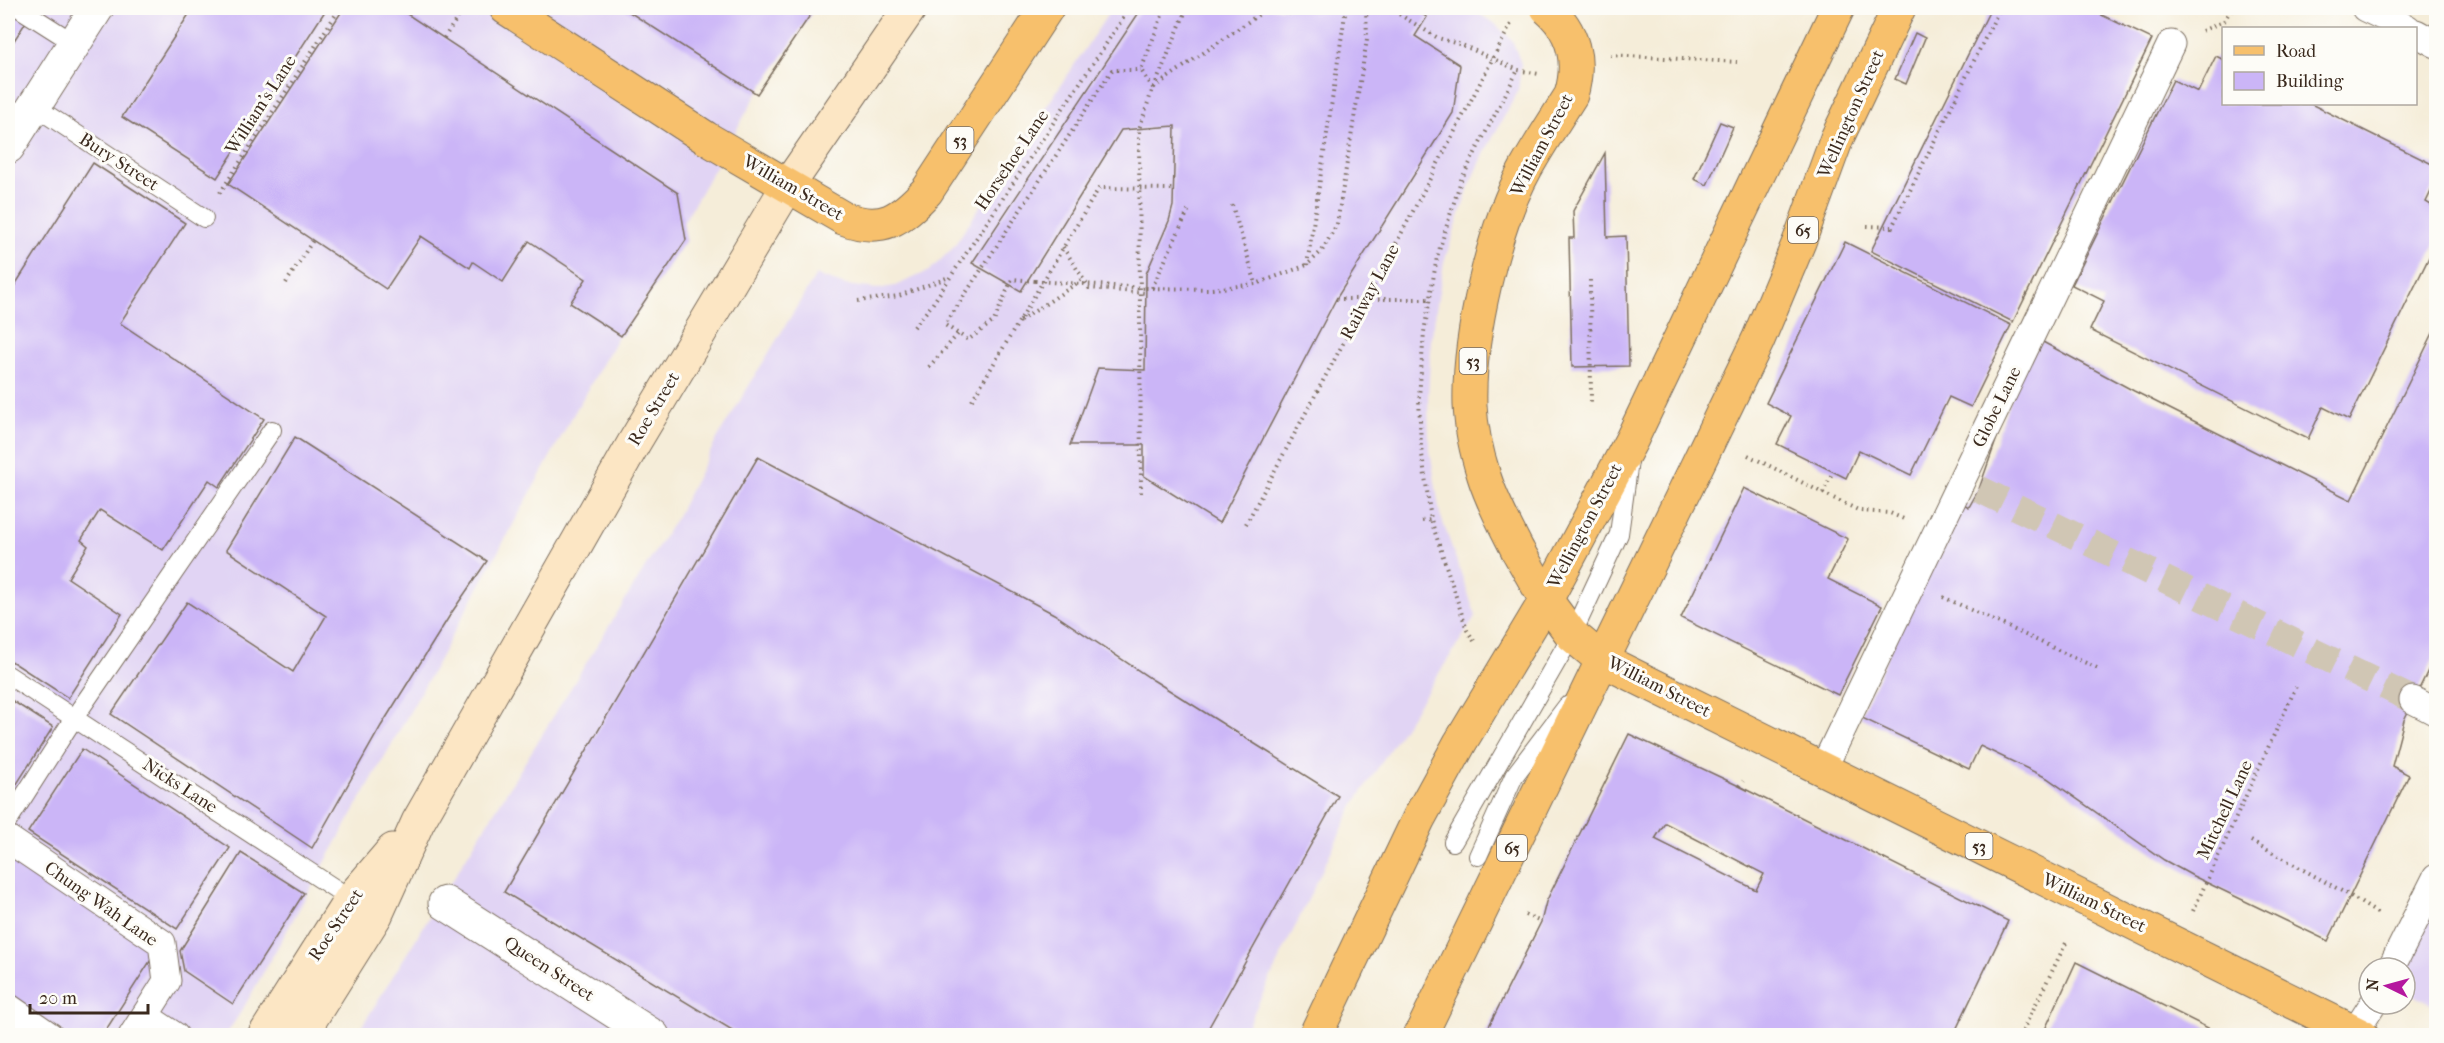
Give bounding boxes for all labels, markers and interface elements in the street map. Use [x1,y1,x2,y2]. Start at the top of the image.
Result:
legend [2222,27,2417,105]
text: Road [2276,41,2316,62]
street label: Wellington Street [1813,46,1889,182]
street label: William's Lane [221,51,301,159]
text: Building [2276,71,2344,92]
street label: William Street [1506,90,1578,201]
street label: Horsehoe Lane [971,106,1053,214]
road number: 53 [946,127,974,153]
street label: Bury Street [75,129,163,196]
street label: William Street [738,150,848,226]
road number: 65 [1788,217,1818,243]
street label: Railway Lane [1336,241,1404,343]
road number: 53 [1460,348,1486,374]
street label: Globe Lane [1968,363,2026,451]
street label: Roe Street [624,368,684,450]
street label: Wellington Street [1543,460,1627,593]
street label: William Street [1603,652,1715,722]
street label: Nicks Lane [139,754,221,818]
street label: Mitchell Lane [2193,757,2257,863]
road number: 53 [1966,833,1992,859]
road number: 65 [1497,835,1527,861]
street label: Chung Wah Lane [40,857,162,951]
street label: William Street [2038,868,2150,937]
street label: Roe Street [304,885,368,965]
street label: Queen Street [500,932,599,1006]
north arrow [2357,956,2417,1016]
scale bar [30,977,148,1015]
text: N [2363,977,2383,992]
text: 20 m [39,988,77,1009]

